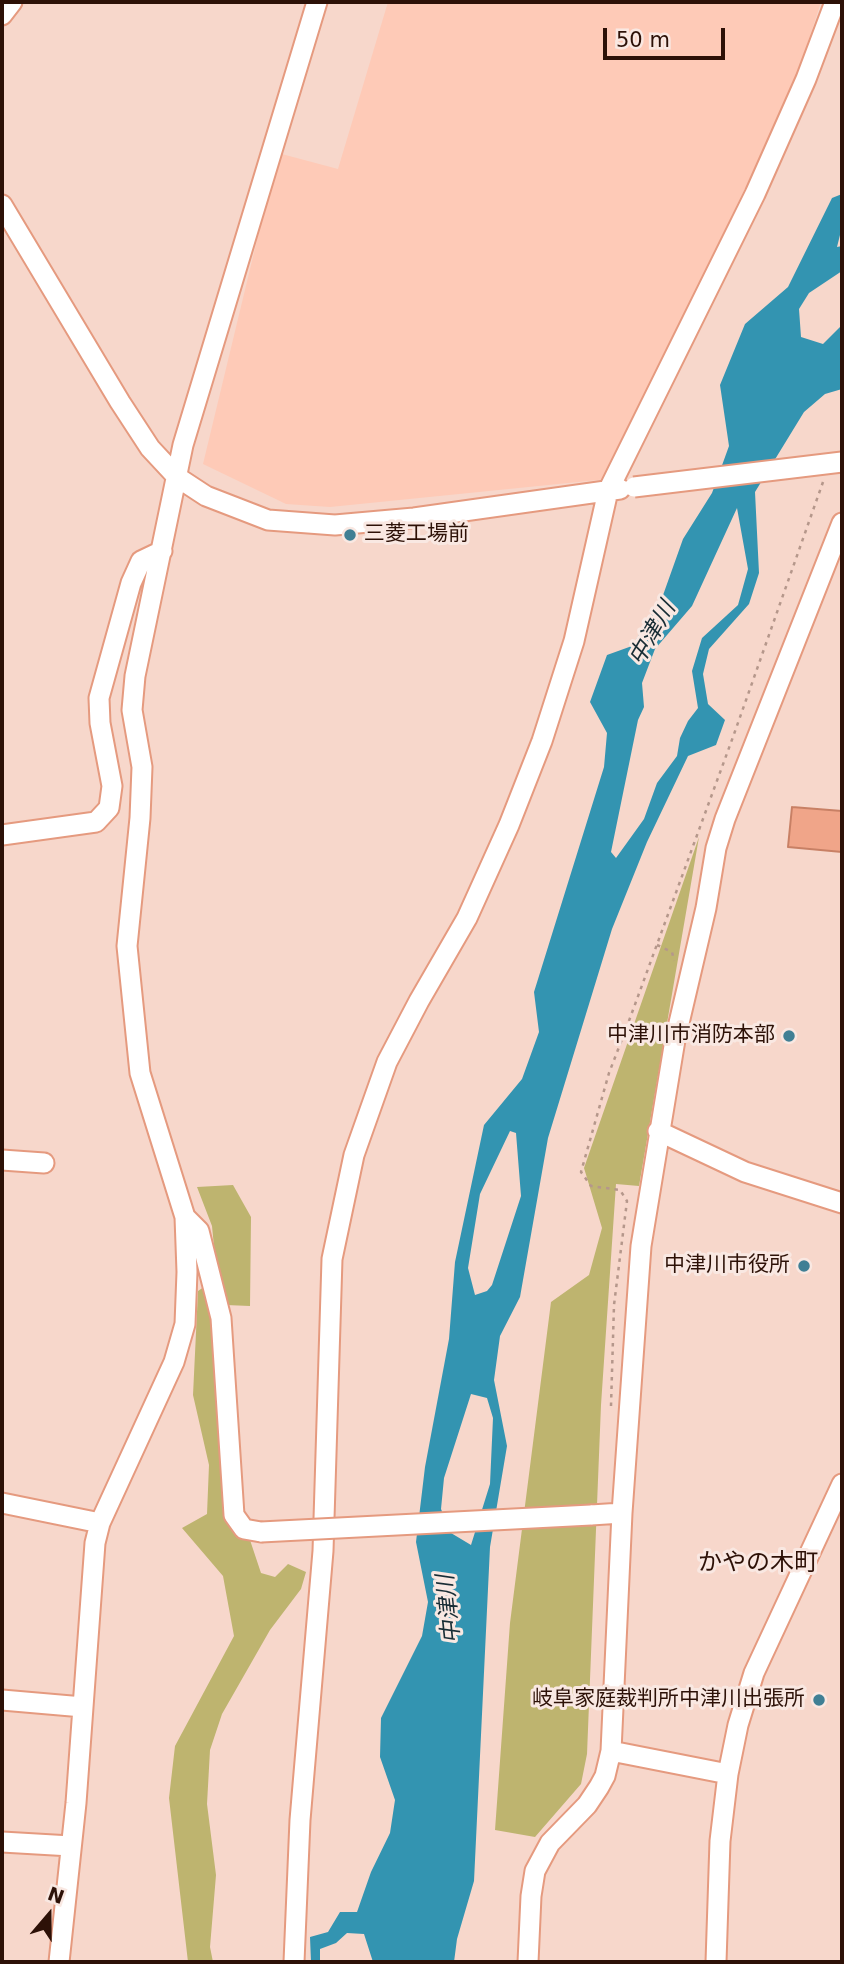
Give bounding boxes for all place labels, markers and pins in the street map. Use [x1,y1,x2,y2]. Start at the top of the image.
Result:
place label: 三菱工場前 [364,522,469,548]
marker: 三菱工場前 [342,527,358,543]
place label: 中津川市消防本部 [607,1023,775,1049]
marker: 中津川市消防本部 [781,1028,797,1044]
place label: 中津川市役所 [664,1253,790,1279]
marker: 中津川市役所 [796,1258,812,1274]
place label: 岐阜家庭裁判所中津川出張所 [532,1687,805,1713]
marker: 岐阜家庭裁判所中津川出張所 [811,1692,827,1708]

